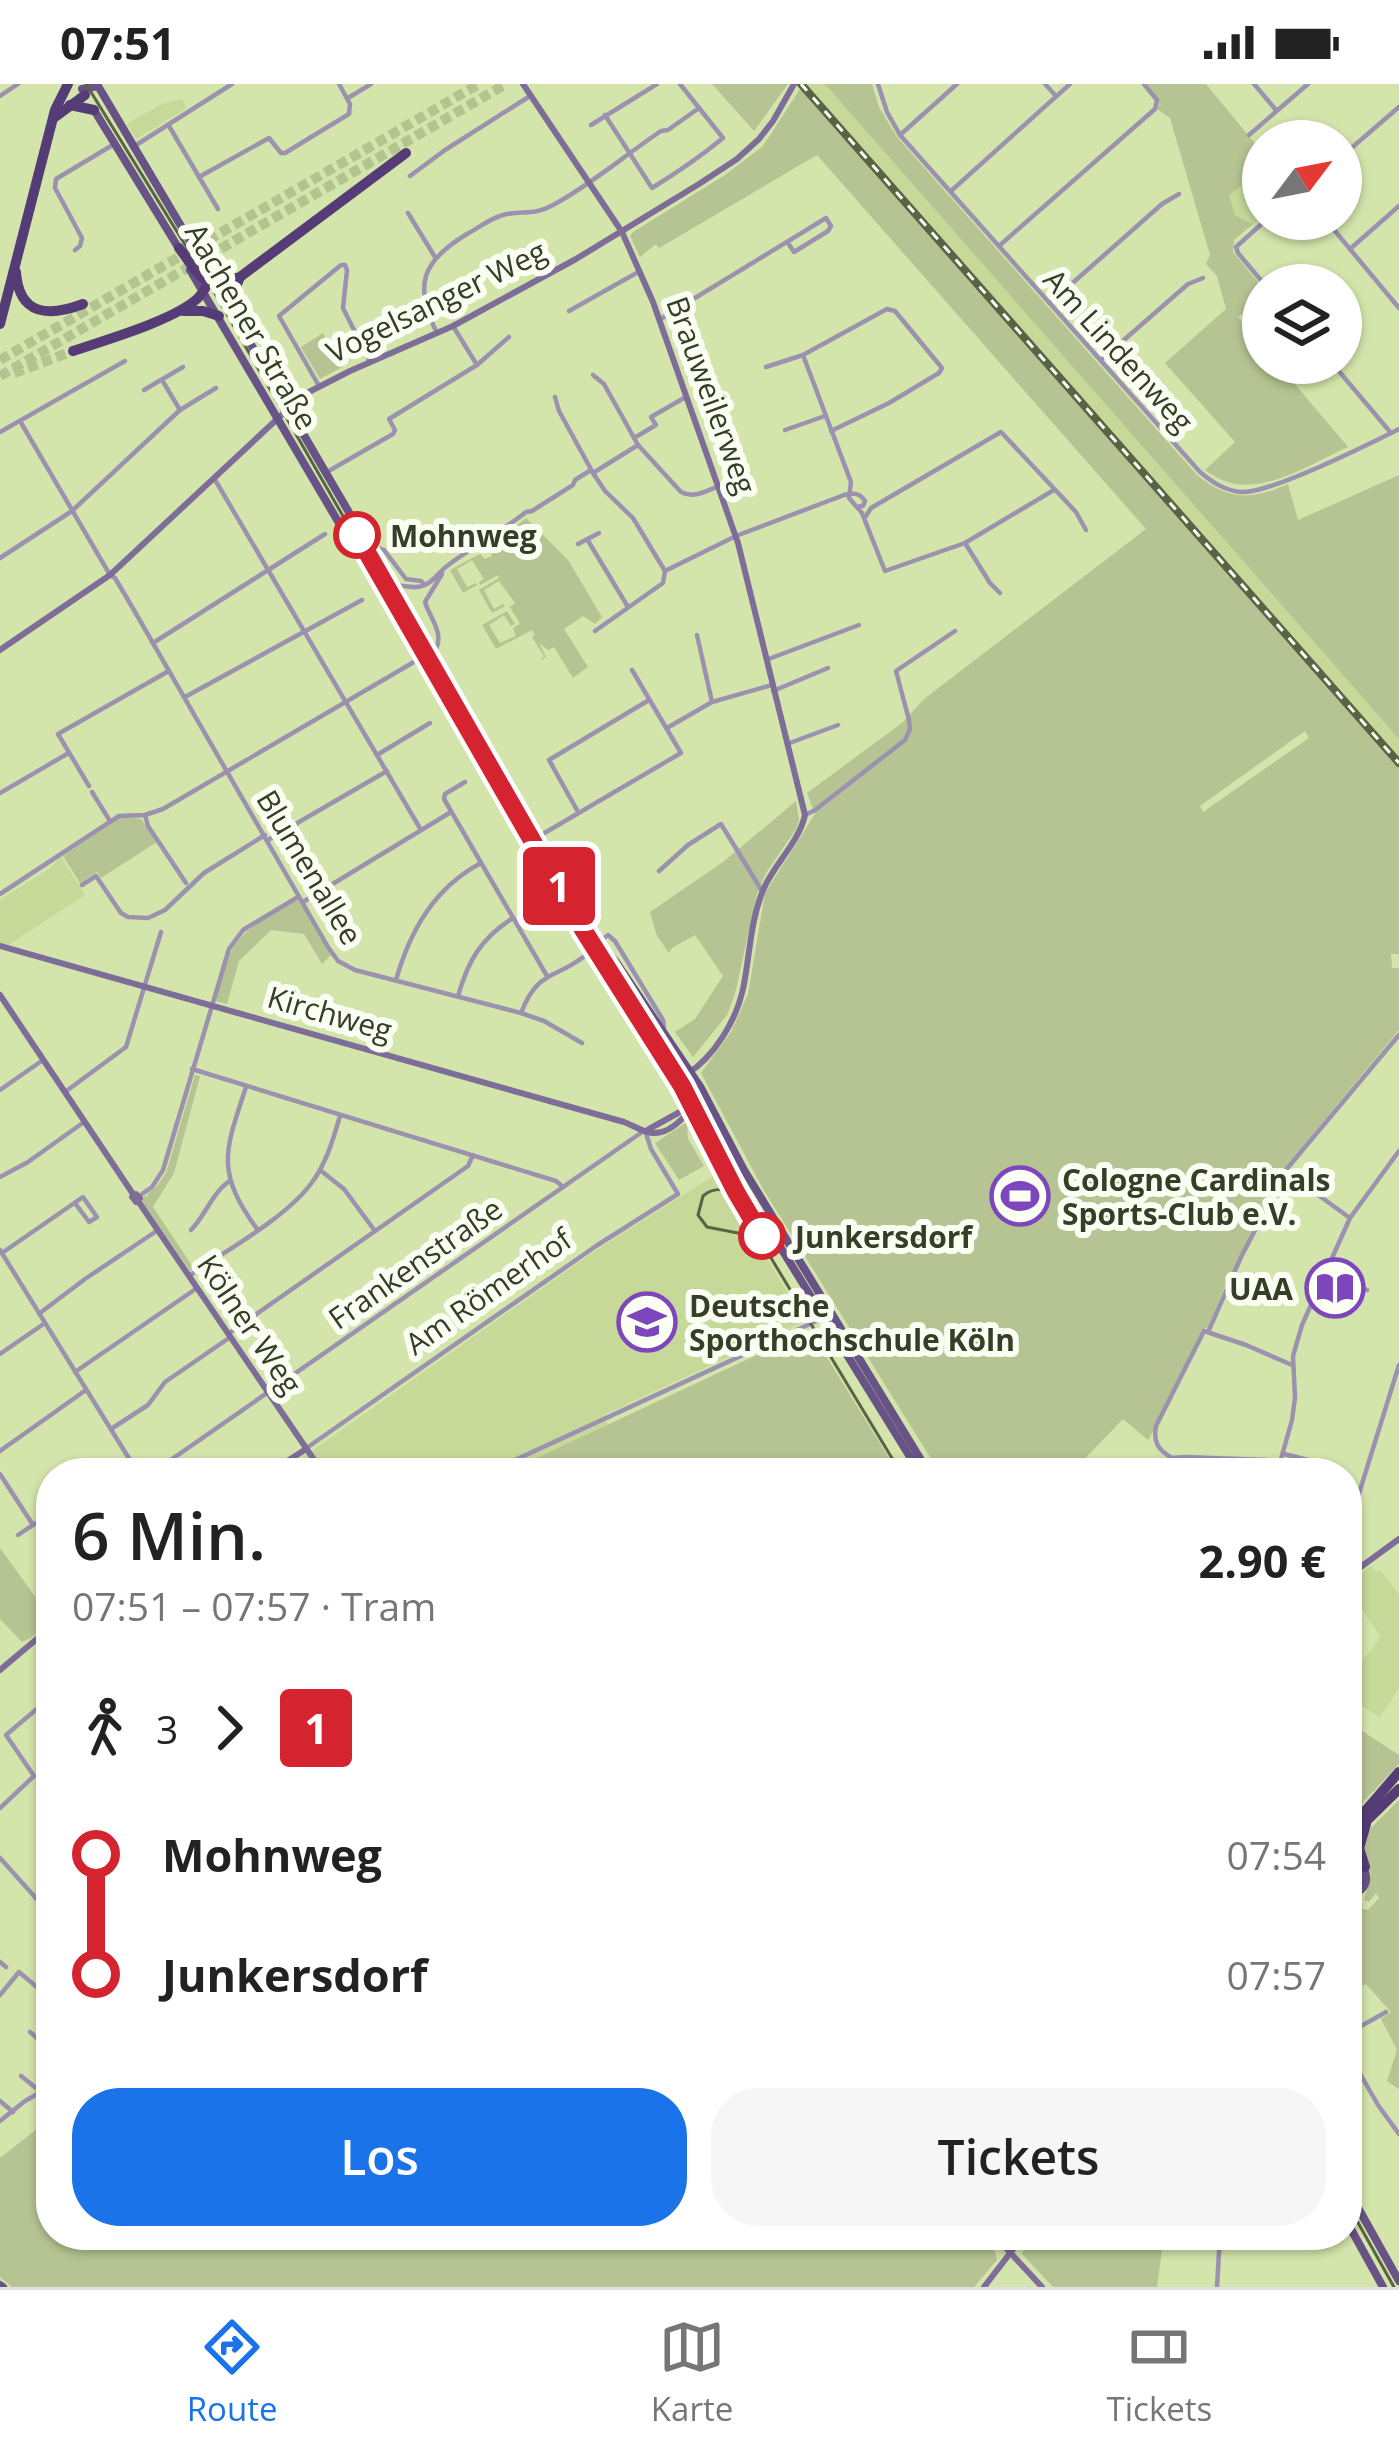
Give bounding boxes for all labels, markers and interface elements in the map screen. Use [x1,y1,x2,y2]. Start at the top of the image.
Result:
text: 07:51 [60,12,176,73]
north arrow [1242,120,1362,240]
map controls [1242,120,1362,384]
street label: Aachener Straße [176,215,328,437]
street label: Vogelsanger Weg [319,230,553,372]
street label: Am Lindenweg [1035,260,1203,440]
button: layers [1242,264,1362,384]
street label: Brauweilerweg [657,291,767,499]
marker: Mohnweg [335,513,379,557]
place label: Mohnweg [390,515,537,556]
street label: Blumenallee [248,782,372,952]
line badge: 1 [520,847,598,925]
text: 1 [547,857,571,914]
street label: Kirchweg [263,976,397,1050]
place label: Cologne Cardinals Sports-Club e.V. [1062,1159,1331,1234]
sports icon: Cologne Cardinals Sports-Club e.V. [989,1165,1051,1227]
street label: Frankenstraße [320,1188,510,1338]
marker: Junkersdorf [740,1214,784,1258]
place label: Junkersdorf [792,1216,973,1257]
street label: Am Römerhof [397,1217,581,1364]
street label: Kölner Weg [188,1246,312,1402]
library icon: UAA [1304,1257,1366,1319]
place label: UAA [1229,1268,1293,1309]
place label: Deutsche Sporthochschule Köln [689,1285,1015,1360]
school or university icon: Deutsche Sporthochschule Köln [616,1291,678,1353]
text: 6 Min. [72,1489,266,1579]
text: 2.90 € [1199,1530,1326,1591]
text: 07:51 – 07:57 · Tram [72,1579,436,1632]
icon: walk [72,1695,138,1761]
icon: forward [196,1695,262,1761]
text: 1 [304,1699,328,1756]
text: 3 [156,1702,178,1755]
text: Mohnweg [162,1824,382,1885]
text: 07:54 [1227,1828,1326,1881]
text: Junkersdorf [162,1944,428,2005]
text: 07:57 [1227,1948,1326,2001]
button: Los [72,2088,687,2226]
button: Tickets [711,2088,1326,2226]
tab: Route [187,2314,277,2431]
tab: Karte [651,2314,733,2431]
tab: Tickets [1107,2314,1212,2431]

